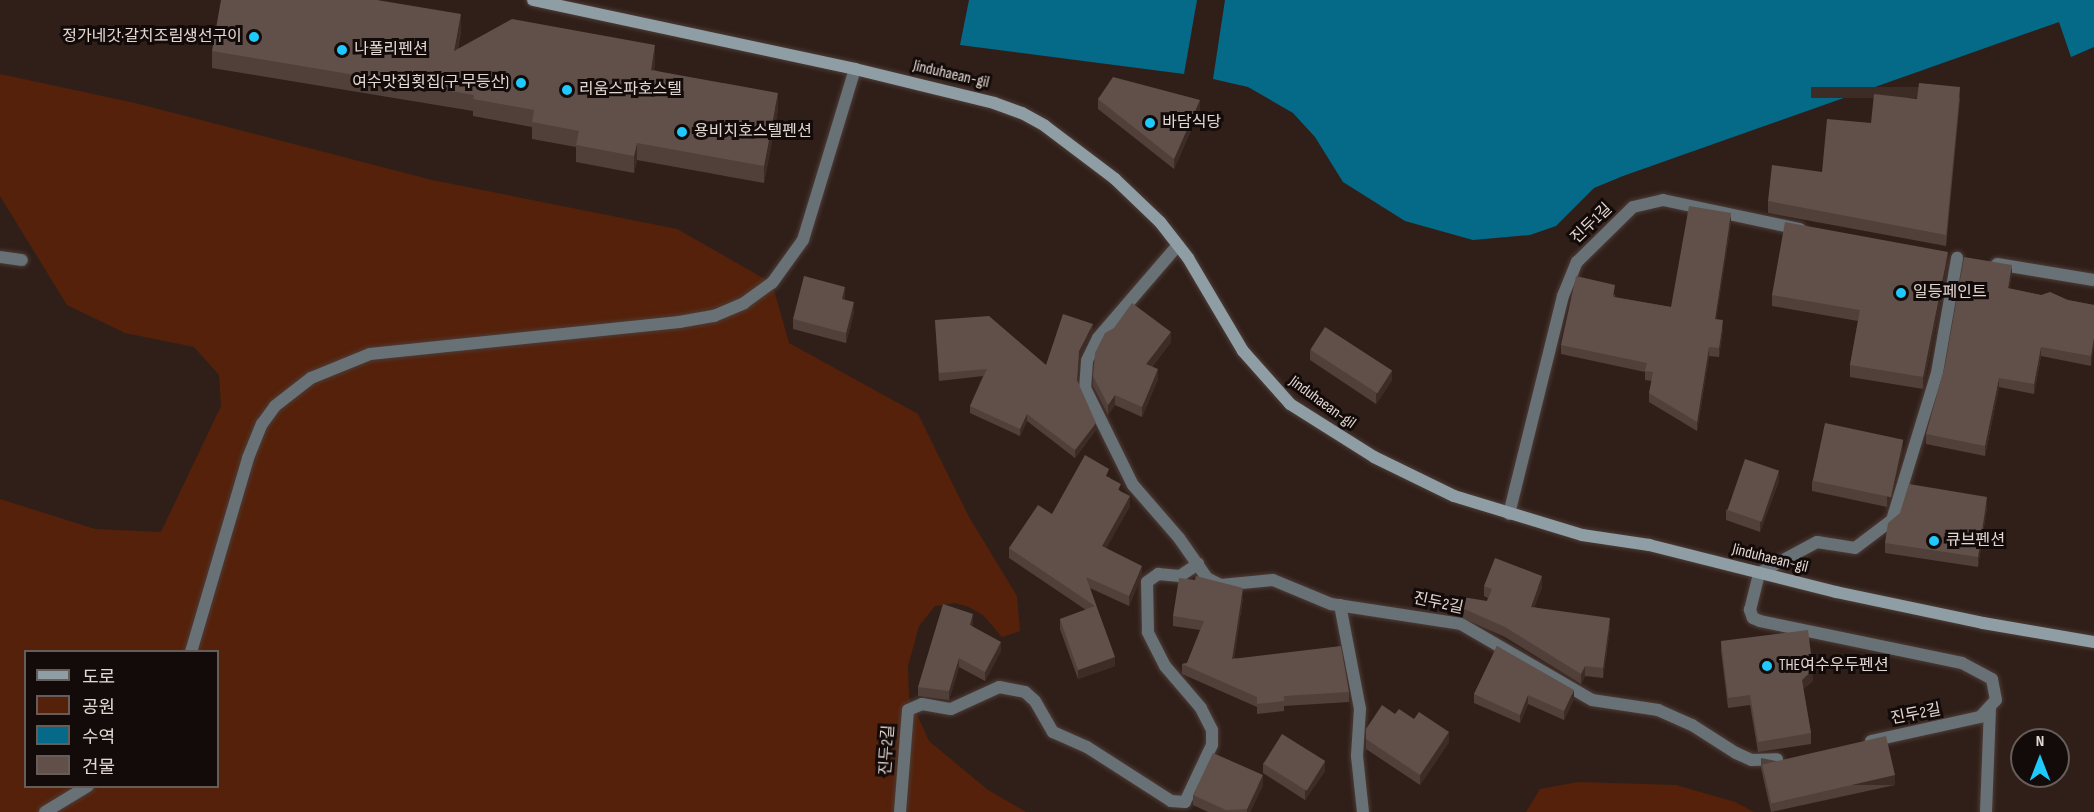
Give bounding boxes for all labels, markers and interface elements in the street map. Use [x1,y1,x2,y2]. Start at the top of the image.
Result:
place label: 정가네갓·갈치조림생선구이 [62,27,242,47]
marker: 정가네갓·갈치조림생선구이 [247,30,261,44]
place label: 나폴리펜션 [354,40,428,60]
marker: 나폴리펜션 [335,43,349,57]
street label: Jinduhaean-gil [911,57,991,93]
place label: 여수맛집횟집(구 무등산) [352,73,509,93]
marker: 여수맛집횟집(구 무등산) [514,76,528,90]
place label: 리움스파호스텔 [579,80,682,100]
marker: 리움스파호스텔 [560,83,574,97]
place label: 바담식당 [1162,113,1221,133]
marker: 바담식당 [1143,116,1157,130]
place label: 용비치호스텔펜션 [694,122,812,142]
marker: 용비치호스텔펜션 [675,125,689,139]
street label: 진두1길 [1567,200,1617,248]
place label: 일등페인트 [1913,283,1987,303]
marker: 일등페인트 [1894,286,1908,300]
street label: Jinduhaean-gil [1285,372,1359,434]
place label: 큐브펜션 [1946,531,2005,551]
marker: 큐브펜션 [1927,534,1941,548]
street label: Jinduhaean-gil [1730,540,1810,578]
street label: 진두2길 [1411,589,1465,619]
legend [24,650,219,788]
place label: THE여수우두펜션 [1779,656,1889,676]
marker: THE여수우두펜션 [1760,659,1774,673]
text: 도로 [82,667,115,688]
text: 공원 [82,697,115,718]
street label: 진두2길 [1889,701,1943,729]
street label: 진두2길 [877,724,899,776]
text: 수역 [82,727,115,748]
north arrow [2010,728,2070,788]
text: N [2036,732,2044,751]
text: 건물 [82,757,115,778]

